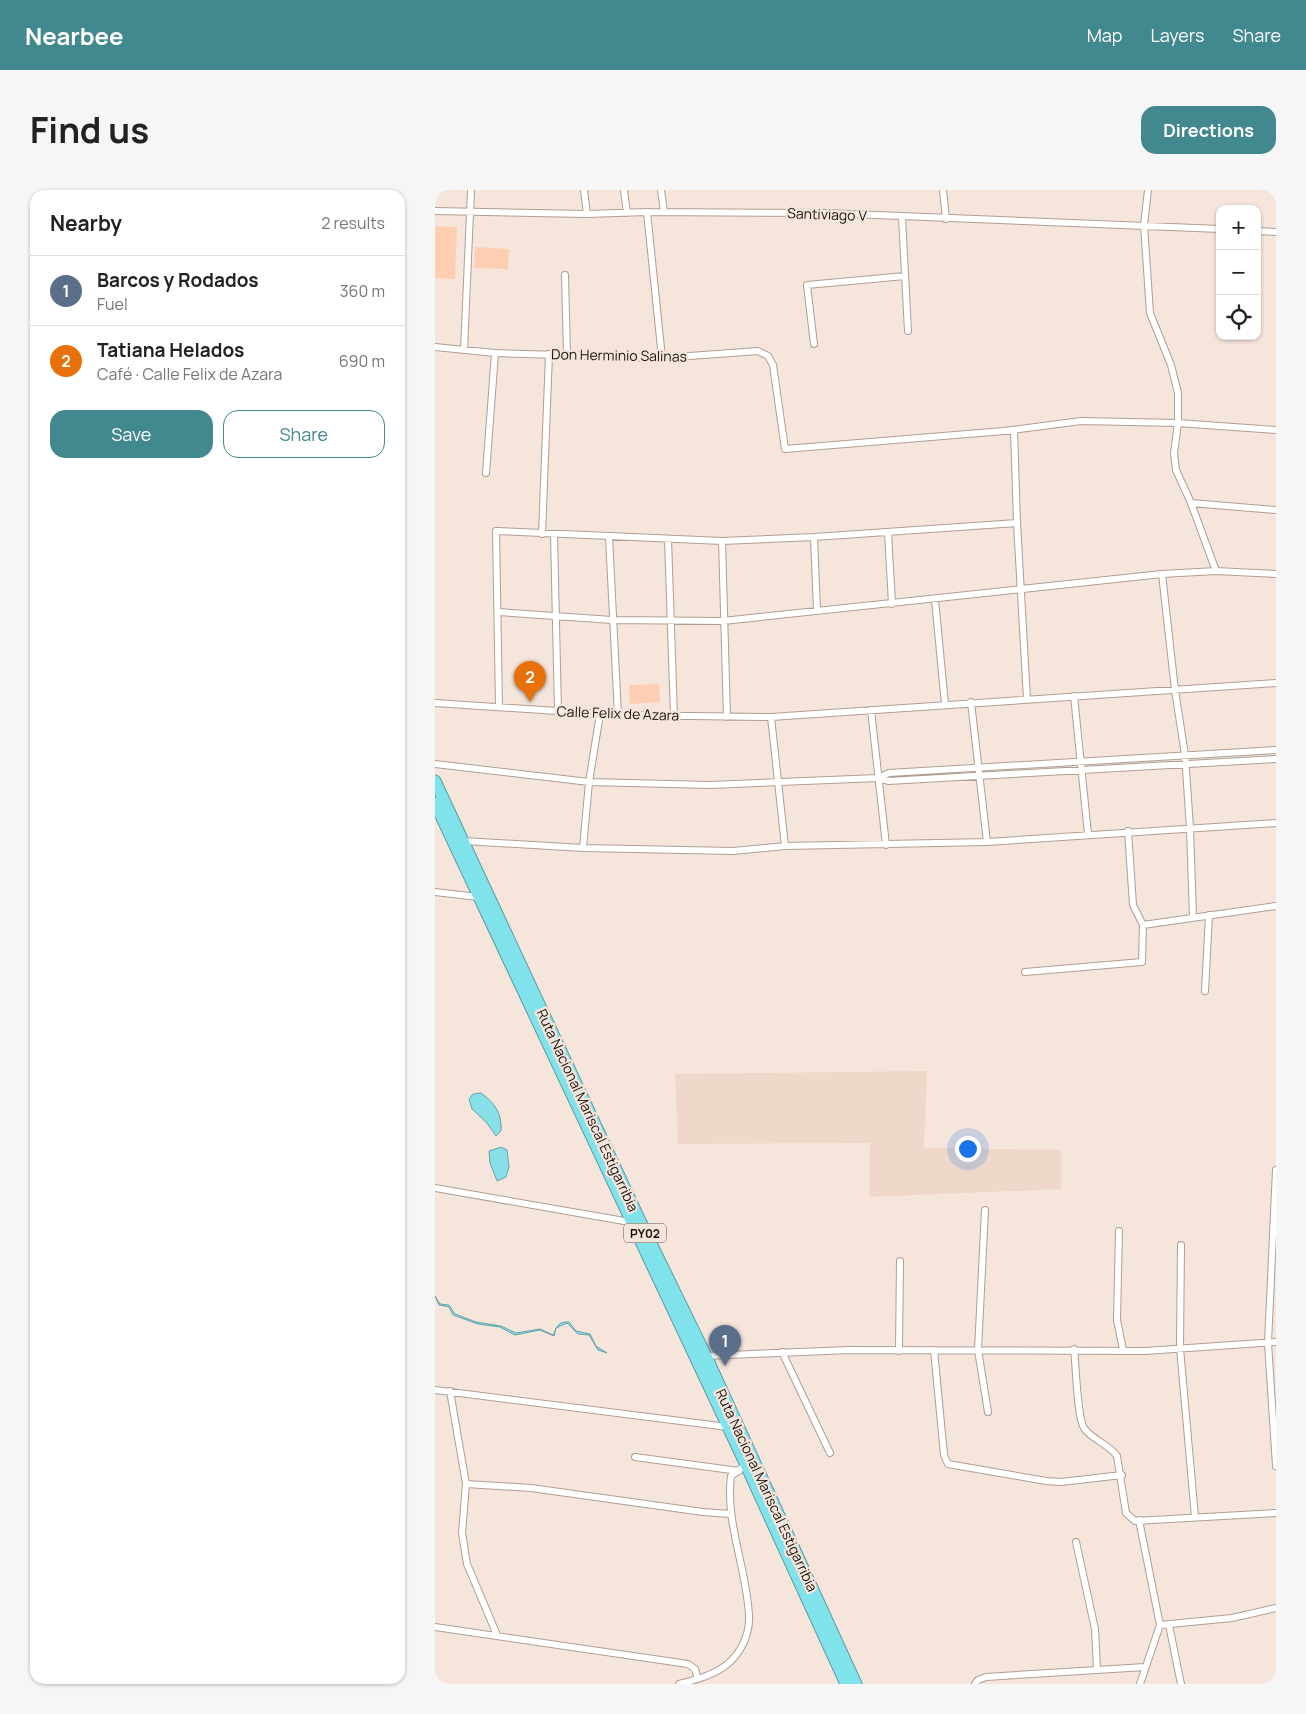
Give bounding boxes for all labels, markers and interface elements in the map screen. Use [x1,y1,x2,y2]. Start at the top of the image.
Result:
text: Nearbee [25,19,124,52]
text: Map [1087,23,1122,47]
text: Layers [1150,23,1204,47]
text: Share [1232,23,1281,47]
text: Find us [30,106,149,154]
button: Directions [1141,106,1276,154]
street label: Santiviago V [787,203,868,225]
map controls [1216,205,1261,340]
button: + [1216,205,1261,250]
text: Nearby [50,209,122,237]
text: 2 results [321,212,385,234]
button: − [1216,250,1261,295]
text: Barcos y Rodados [97,267,258,293]
text: 1 [62,280,70,302]
text: 360 m [340,280,385,302]
text: Fuel [97,293,128,315]
button: locate [1216,295,1261,340]
text: Tatiana Helados [97,337,244,363]
street label: Don Herminio Salinas [551,344,687,366]
text: 2 [61,350,71,372]
text: 690 m [339,350,385,372]
text: Café · Calle Felix de Azara [97,363,282,385]
button: Save [50,410,213,458]
button: Share [223,410,385,458]
pin: 2 [514,661,546,702]
street label: Calle Felix de Azara [556,701,680,725]
street label: Ruta Nacional Mariscal Estigarribia [533,1006,643,1214]
your location [955,1136,981,1162]
road number: PY02 [624,1224,666,1242]
pin: 1 [709,1325,741,1366]
street label: Ruta Nacional Mariscal Estigarribia [712,1386,822,1594]

